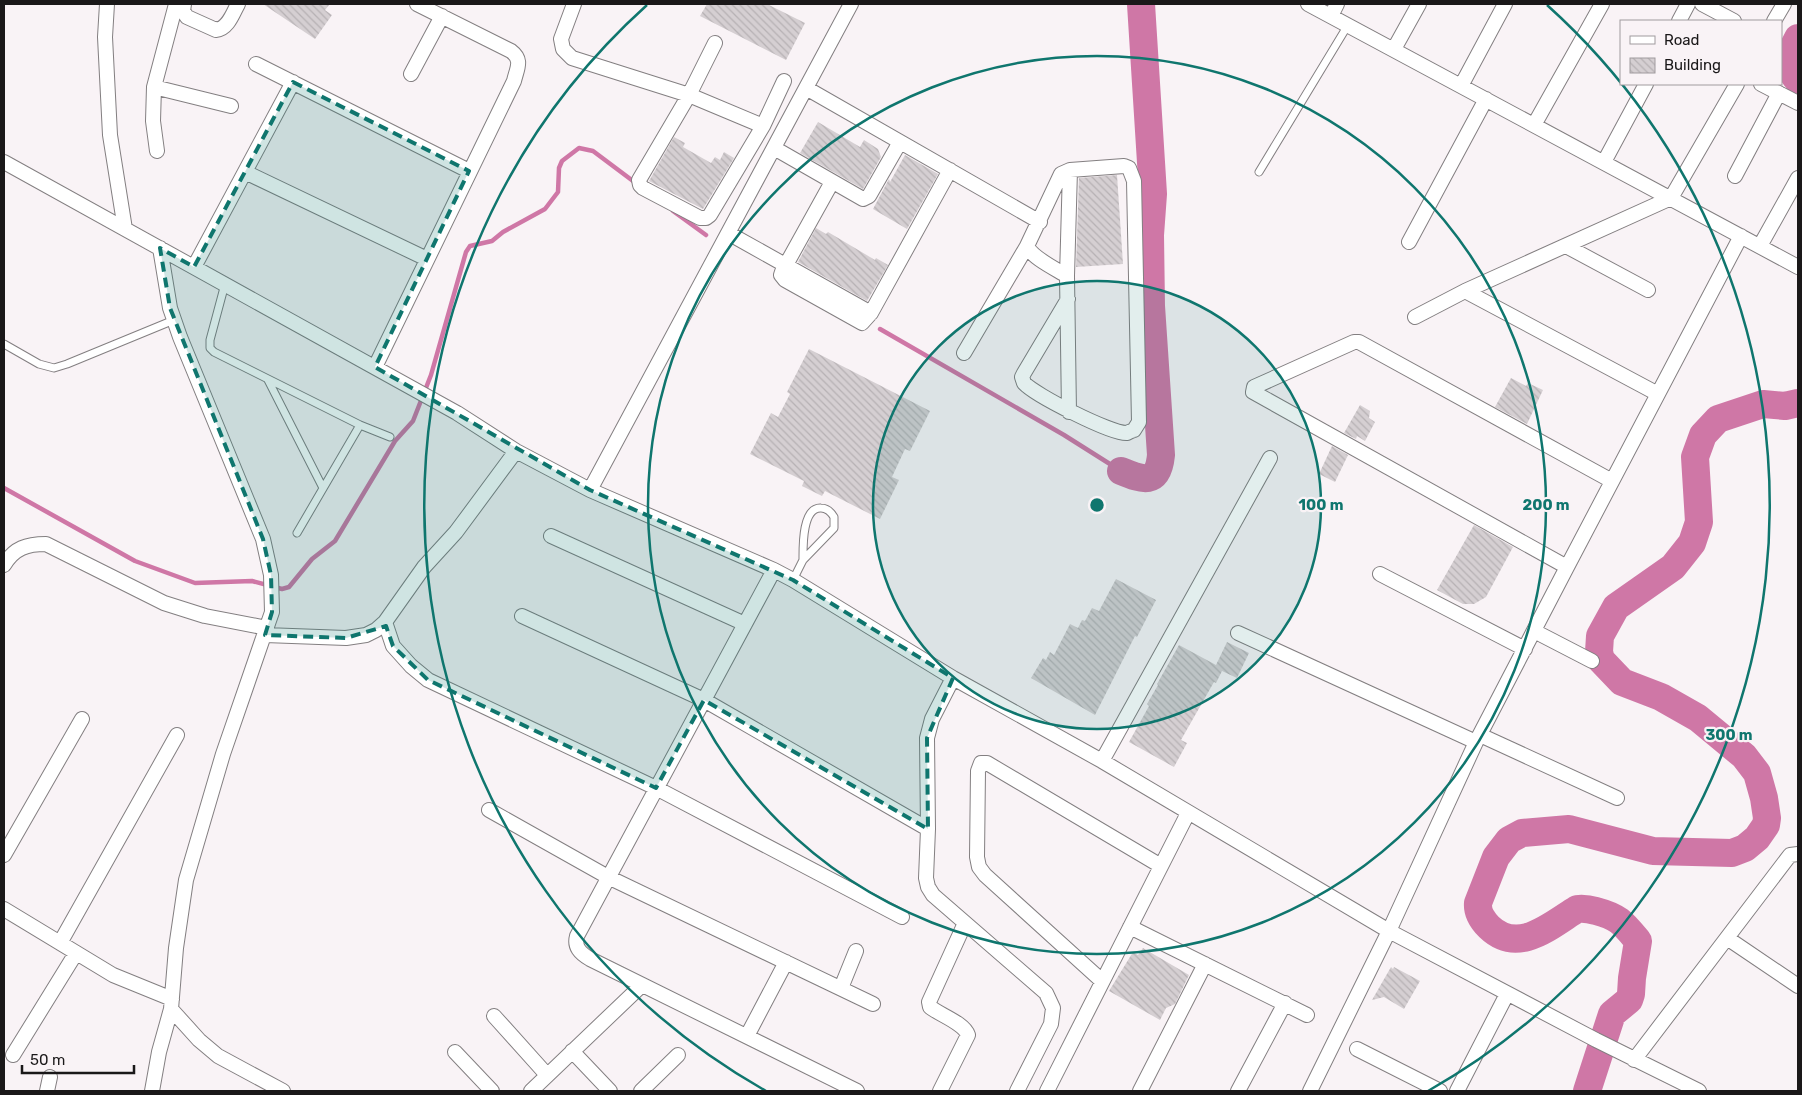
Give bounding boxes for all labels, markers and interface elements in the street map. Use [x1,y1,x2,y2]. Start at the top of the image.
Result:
legend [1620,20,1782,85]
text: Road [1664,31,1700,49]
text: Building [1664,56,1721,74]
centre of rings [1088,496,1106,514]
text: 100 m [1299,496,1343,514]
text: 200 m [1522,496,1570,514]
text: 300 m [1705,726,1753,744]
scale bar [22,1042,135,1074]
text: 50 m [30,1051,65,1069]

